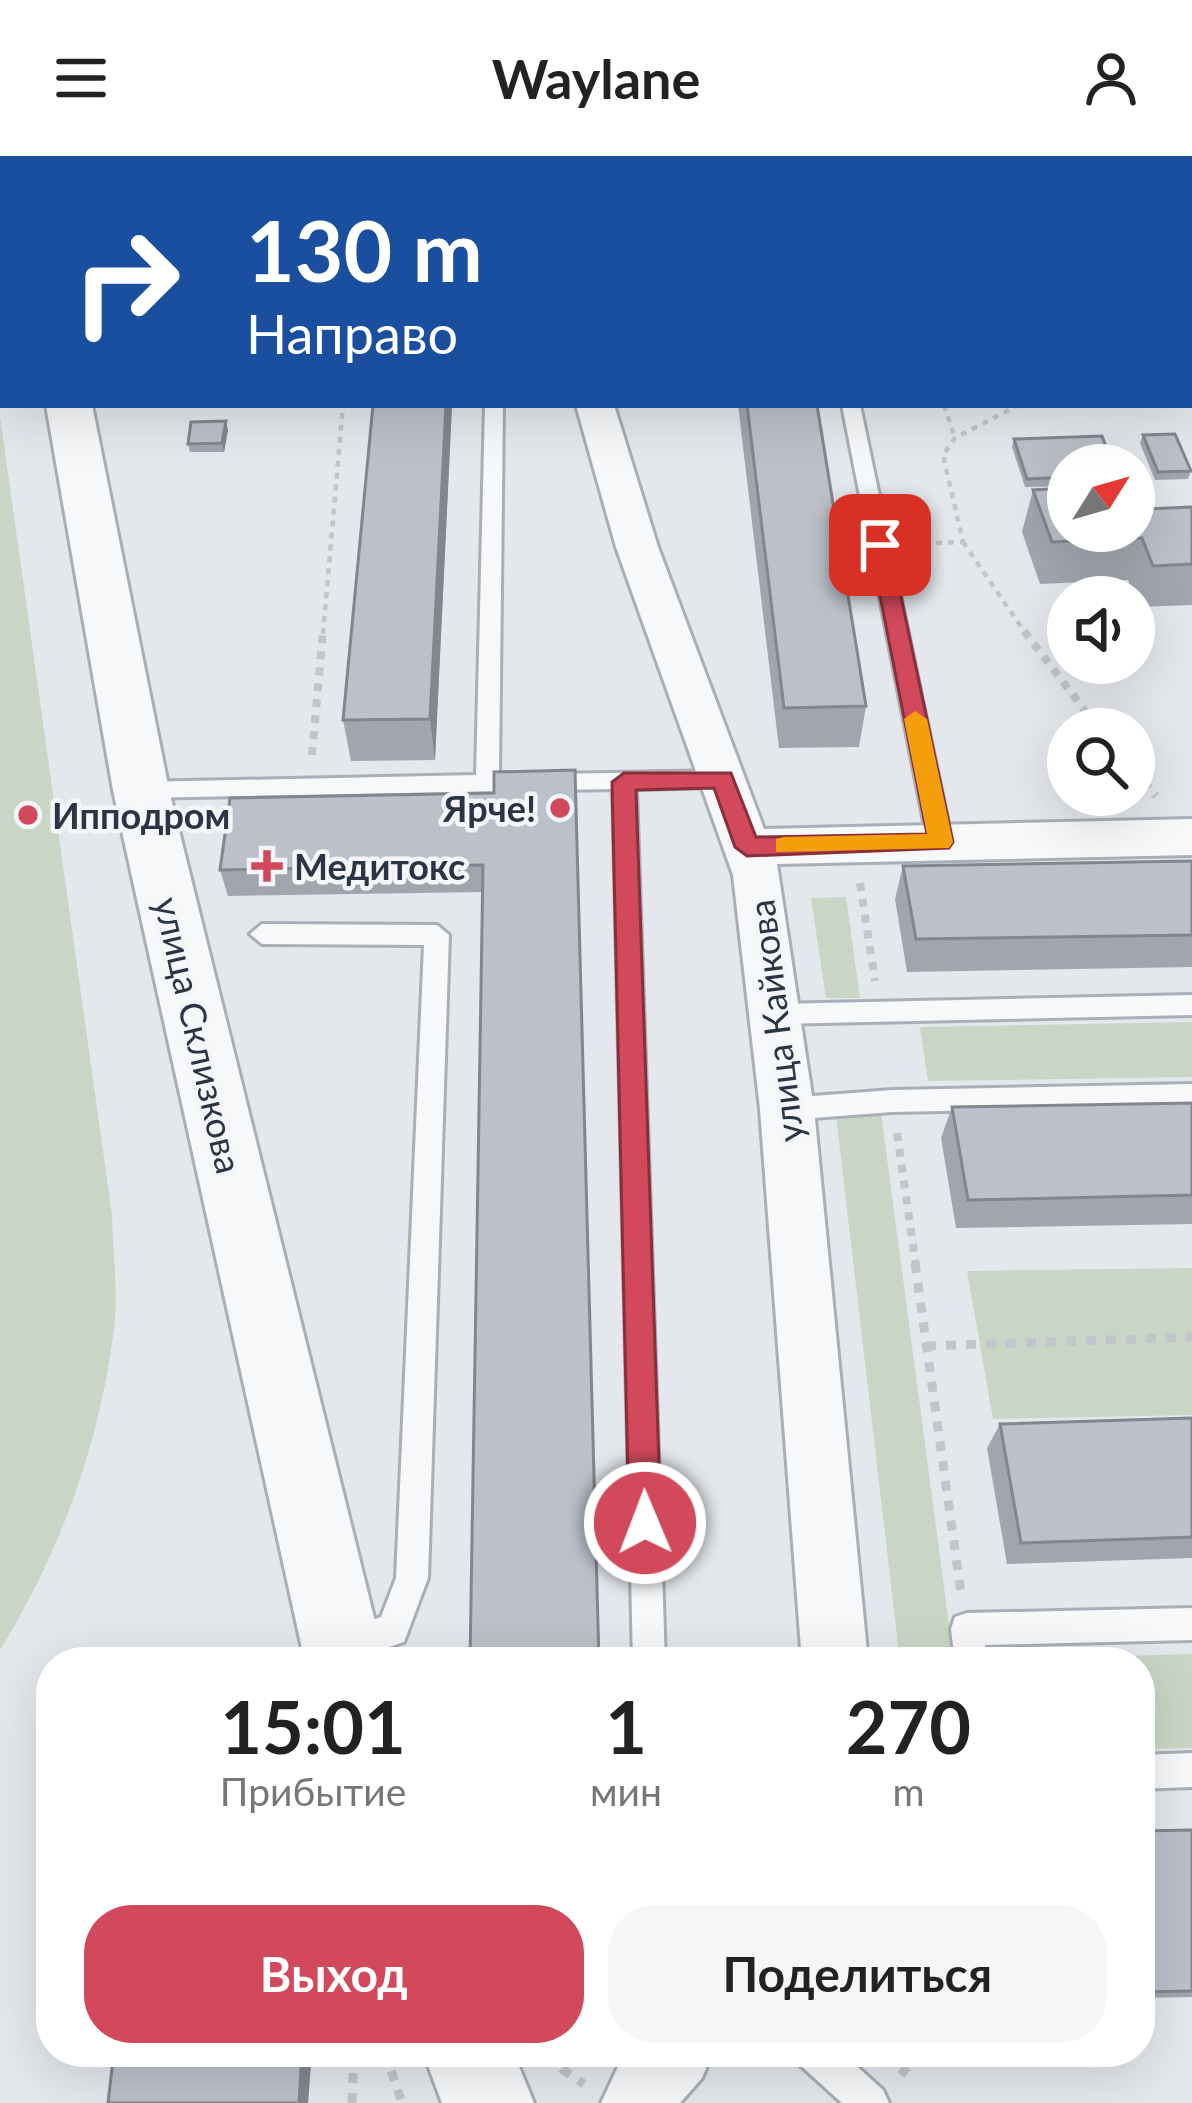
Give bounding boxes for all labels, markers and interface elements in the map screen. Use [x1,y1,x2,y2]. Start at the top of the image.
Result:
icon: menu [48,45,114,111]
icon: person [1078,45,1144,111]
text: Waylane [492,46,700,111]
text: 130 m [246,199,483,300]
icon: right [48,204,204,360]
text: Направо [246,301,458,366]
north arrow [1047,444,1155,552]
map controls [1047,444,1155,816]
pin [829,494,931,596]
icon: arrive [847,512,913,578]
button: sound [1047,576,1155,684]
button: search [1047,708,1155,816]
place label: Ярче! [442,786,536,830]
place label: Ипподром [52,793,230,837]
marker: Ярче! [547,795,573,821]
marker: Ипподром [15,802,41,828]
place label: Медитокс [294,844,465,888]
marker: Медитокс [251,850,283,882]
street label: улица Склизкова [146,893,252,1177]
street label: улица Кайкова [738,897,812,1145]
position arrow [582,1460,708,1586]
text: 15:01 [220,1683,406,1769]
text: 1 [605,1683,647,1769]
text: 270 [846,1683,971,1769]
text: Прибытие [220,1768,406,1814]
text: мин [590,1768,662,1814]
text: m [892,1768,925,1814]
button: Выход [84,1905,584,2043]
button: Поделиться [608,1905,1107,2043]

